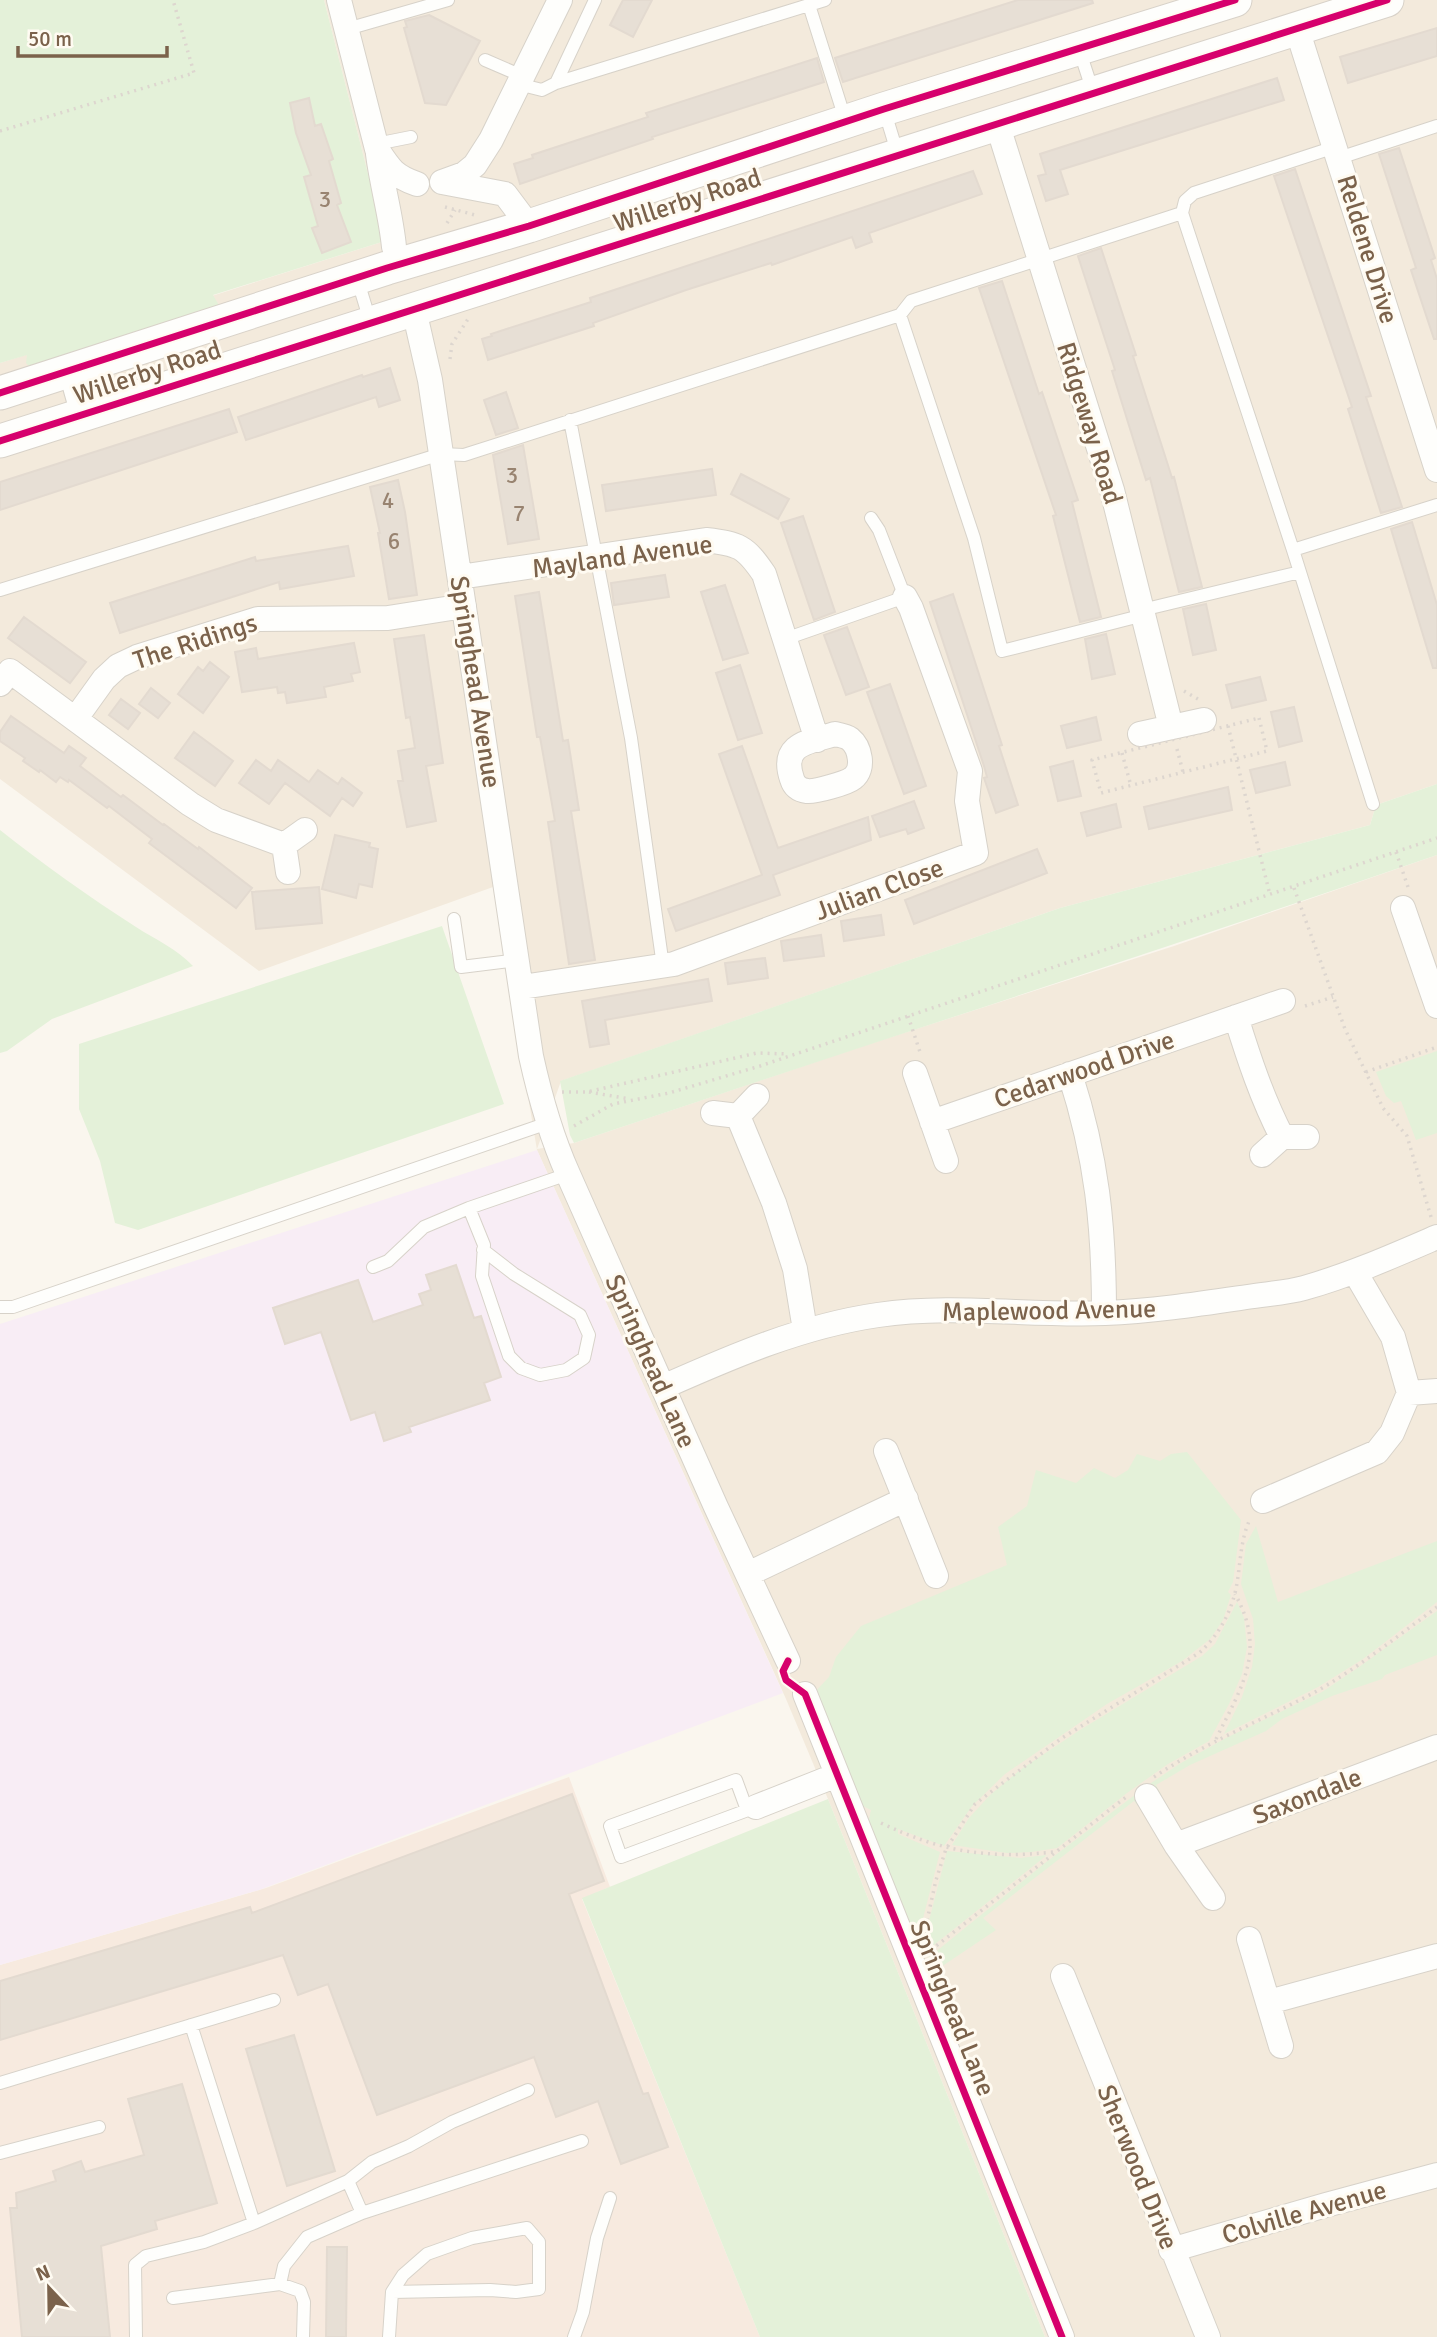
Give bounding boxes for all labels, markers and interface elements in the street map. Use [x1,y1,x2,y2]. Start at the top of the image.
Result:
scale bar [18,14,166,58]
text: 50 m [28,26,72,52]
street label: Willerby Road [609,162,765,240]
street label: Reldene Drive [1329,171,1405,327]
house number: 3 [319,185,331,214]
street label: Willerby Road [69,334,225,412]
street label: Ridgeway Road [1049,338,1129,508]
house number: 3 [506,461,518,490]
house number: 4 [382,486,394,515]
house number: 7 [513,499,525,528]
house number: 6 [388,527,400,556]
street label: Mayland Avenue [530,528,714,585]
street label: Springhead Avenue [442,574,508,790]
street label: The Ridings [129,607,261,677]
street label: Julian Close [811,852,948,928]
street label: Cedarwood Drive [990,1024,1179,1116]
street label: Springhead Lane [598,1270,703,1453]
street label: Maplewood Avenue [942,1293,1156,1329]
street label: Saxondale [1248,1762,1366,1832]
street label: Springhead Lane [902,1916,1002,2101]
street label: Sherwood Drive [1089,2080,1185,2254]
street label: Colville Avenue [1218,2174,1390,2252]
north arrow [14,2253,84,2323]
text: N [32,2260,54,2287]

